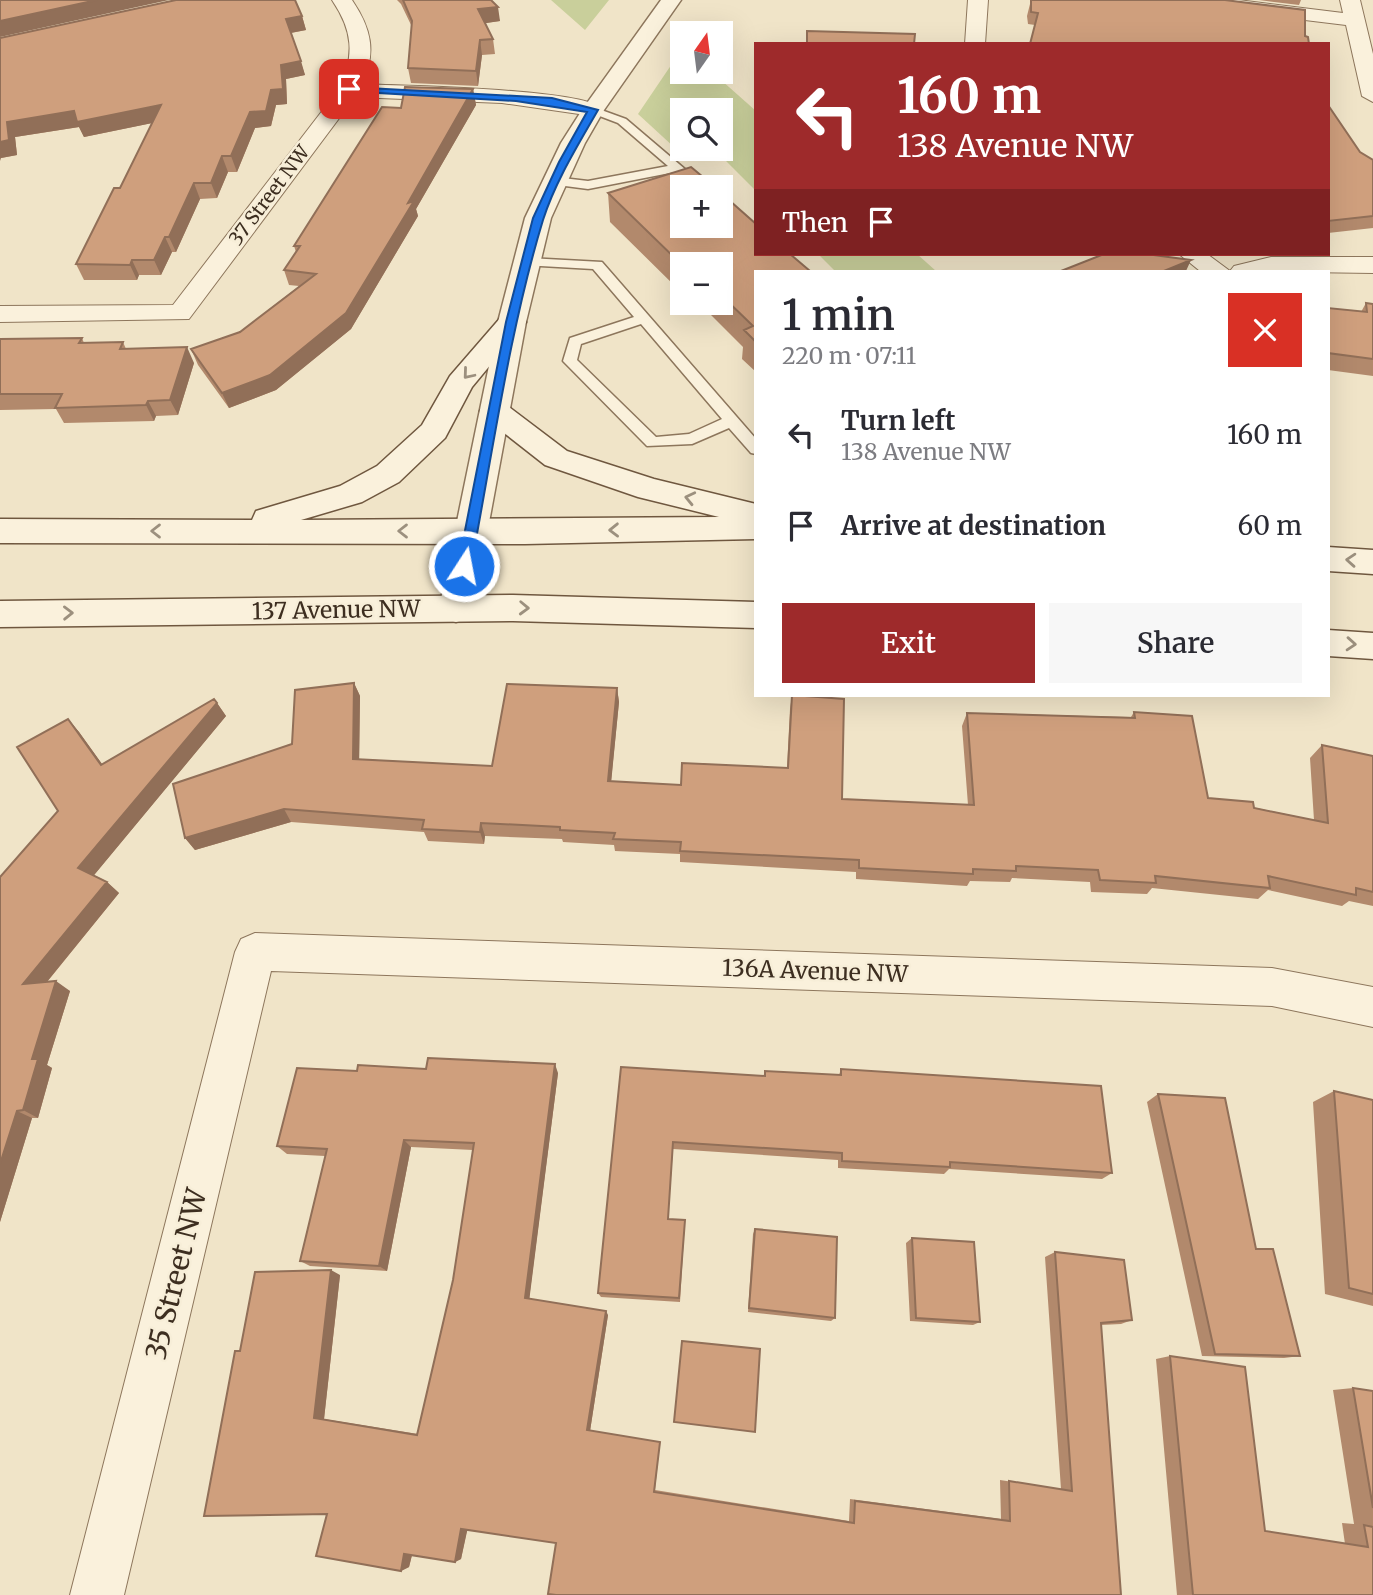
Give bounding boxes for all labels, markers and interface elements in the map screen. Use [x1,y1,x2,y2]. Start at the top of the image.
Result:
north arrow [670,21,733,84]
map controls [670,21,733,315]
pin [319,59,379,119]
text: 160 m [897,65,1041,126]
icon: arrive [330,70,368,108]
icon: left [782,70,873,161]
button: search [670,98,733,161]
text: 138 Avenue NW [897,126,1133,166]
street label: 37 Street NW [224,140,315,250]
button: + [670,175,733,238]
icon: arrive [862,203,900,241]
text: Then [782,206,848,239]
button: − [670,252,733,315]
text: 1 min [782,289,895,341]
button: close [1228,293,1302,367]
text: 220 m · 07:11 [782,341,916,370]
one-way arrow [464,366,476,379]
text: Turn left [841,404,955,437]
icon: left [782,416,820,454]
text: 160 m [1227,418,1302,451]
text: 138 Avenue NW [841,437,1011,466]
one-way arrow [684,492,696,507]
icon: arrive [782,507,820,545]
text: Arrive at destination [841,509,1106,542]
text: 60 m [1238,509,1302,542]
one-way arrow [150,523,161,539]
one-way arrow [397,523,408,539]
one-way arrow [609,523,620,538]
position arrow [427,529,501,603]
one-way arrow [1345,553,1356,568]
street label: 137 Avenue NW [252,594,422,625]
one-way arrow [519,601,530,616]
button: Exit [782,603,1035,683]
button: Share [1049,603,1302,683]
one-way arrow [63,605,74,621]
one-way arrow [1345,636,1356,651]
street label: 136A Avenue NW [722,953,909,988]
street label: 35 Street NW [137,1184,215,1363]

